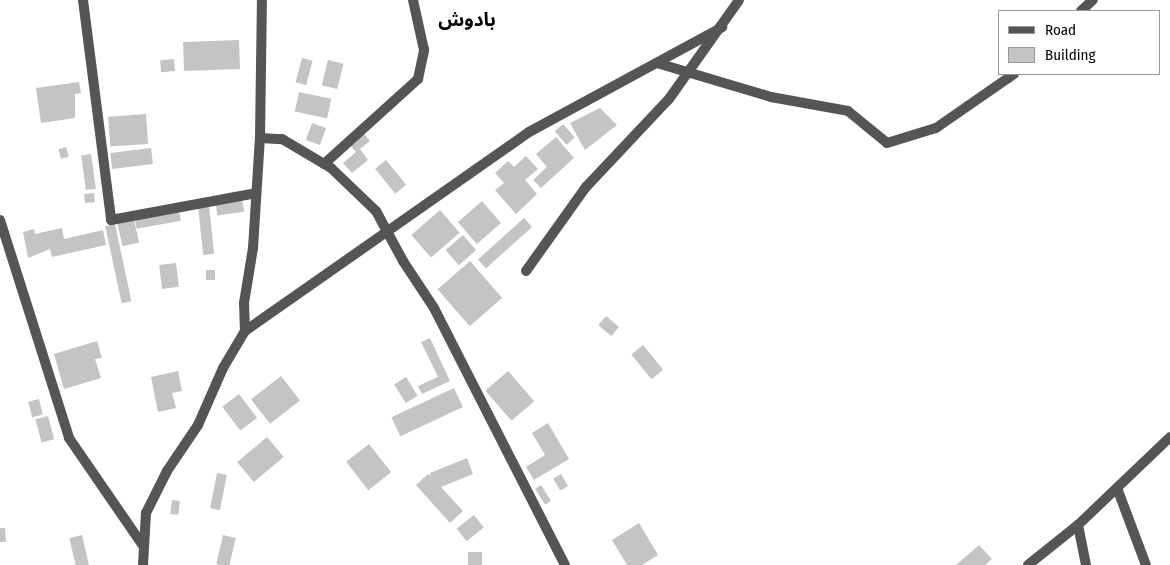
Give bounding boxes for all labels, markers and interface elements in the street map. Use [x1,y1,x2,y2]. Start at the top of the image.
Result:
district label: بادوش [438,9,496,31]
legend [998,10,1160,75]
text: Road [1045,21,1076,39]
text: Building [1045,46,1096,64]

